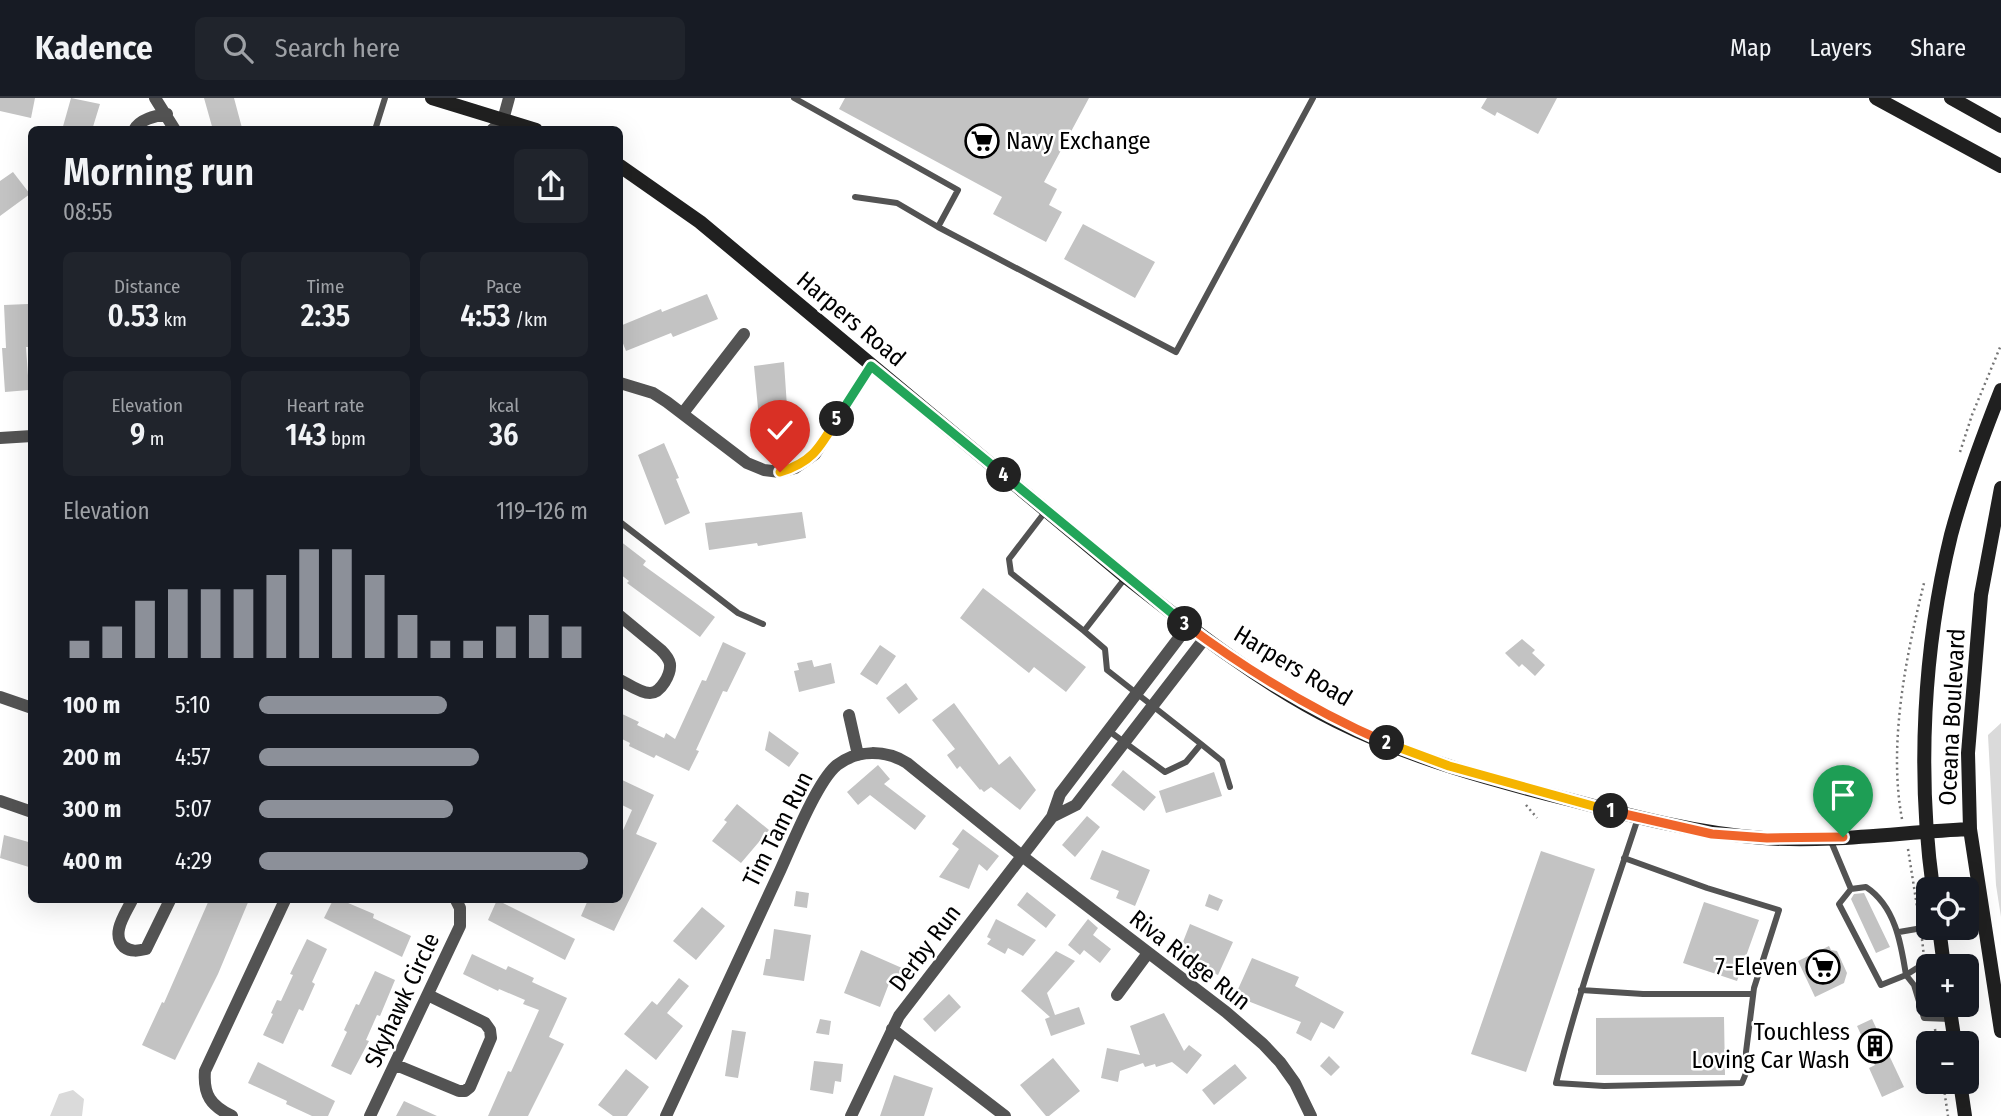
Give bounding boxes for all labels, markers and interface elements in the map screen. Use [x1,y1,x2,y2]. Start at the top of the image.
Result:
search box [195,17,685,80]
text: Kadence [35,28,153,68]
icon: search [219,29,257,67]
text: Search here [275,33,400,64]
text: Map [1730,34,1772,62]
text: Layers [1810,34,1872,62]
text: Share [1910,34,1966,62]
supermarket icon: Navy Exchange [963,122,1001,160]
place label: Navy Exchange [1006,127,1151,155]
text: Morning run [63,149,254,195]
button: share [514,149,588,223]
text: 08:55 [63,198,112,226]
street label: Harpers Road [791,266,911,372]
text: Distance [114,275,180,298]
text: Time [307,275,344,298]
text: Pace [486,275,522,298]
text: 0.53 [107,298,159,334]
text: 2:35 [301,298,350,334]
text: 4:53 [460,298,511,334]
text: km [159,308,187,331]
text: /km [511,308,548,331]
text: Elevation [111,394,183,417]
text: Heart rate [286,394,365,417]
text: kcal [488,394,519,417]
pin [750,400,810,472]
pin: 5 [820,402,854,436]
text: 5 [832,407,841,430]
icon: check [761,411,799,449]
text: 9 [130,417,145,453]
text: 143 [285,417,327,453]
text: 36 [489,417,519,453]
text: m [145,427,164,450]
text: bpm [327,427,366,450]
pin: 4 [986,458,1021,492]
text: 4 [999,463,1008,486]
text: Elevation [63,497,150,525]
text: 119–126 m [496,497,588,525]
pin: 3 [1168,606,1202,642]
text: 3 [1180,612,1189,635]
street label: Harpers Road [1229,620,1357,712]
street label: Oceana Boulevard [1933,628,1971,806]
text: 100 m [63,691,120,719]
text: 5:10 [175,691,210,719]
pin: 2 [1370,726,1404,760]
text: 2 [1382,731,1391,754]
text: 200 m [63,743,121,771]
text: 4:57 [175,743,211,771]
pin [1813,765,1873,837]
street label: Tim Tam Run [737,767,819,891]
icon: arrive [1824,776,1862,814]
pin: 1 [1594,794,1628,828]
text: 300 m [63,795,121,823]
text: 5:07 [175,795,211,823]
text: 1 [1606,799,1615,822]
text: 400 m [63,847,122,875]
text: 4:29 [175,847,212,875]
map controls [1916,877,1979,1094]
button: locate [1916,877,1979,940]
street label: Derby Run [883,899,967,997]
street label: Riva Ridge Run [1124,904,1256,1016]
street label: Skyhawk Circle [359,928,445,1072]
supermarket icon: 7-Eleven [1804,948,1842,986]
place label: 7-Eleven [1715,953,1798,981]
button: + [1916,954,1979,1017]
place label: Touchless Loving Car Wash [1692,1018,1850,1074]
building icon: Touchless Loving Car Wash [1856,1027,1894,1065]
button: − [1916,1031,1979,1094]

